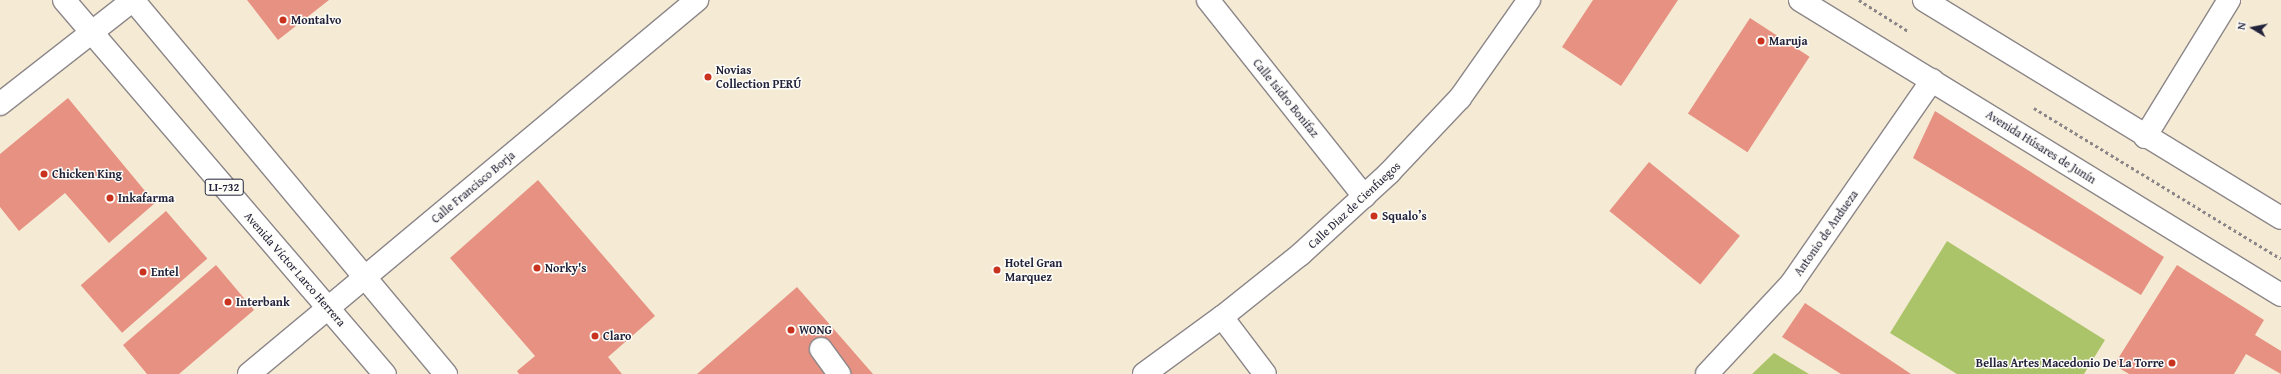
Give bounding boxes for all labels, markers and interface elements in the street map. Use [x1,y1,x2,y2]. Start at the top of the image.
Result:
north arrow [2233,8,2273,48]
place label: Montalvo [291,13,342,27]
marker: Montalvo [278,15,288,25]
text: N [2233,21,2250,31]
place label: Maruja [1769,34,1808,48]
marker: Maruja [1756,36,1766,46]
street label: Calle Isidro Bonifaz [1250,56,1322,140]
place label: Novias Collection PERÚ [716,63,801,91]
marker: Novias Collection PERÚ [703,72,713,82]
street label: Avenida Húsares de Junín [1983,107,2099,187]
street label: Calle Francisco Borja [428,148,518,226]
street label: Calle Diaz de Cienfuegos [1305,158,1403,252]
place label: Chicken King [52,167,122,181]
marker: Chicken King [39,169,49,179]
road number: LI-732 [204,178,244,196]
street label: Antonio de Andueza [1791,187,1861,279]
place label: Inkafarma [118,191,174,205]
marker: Inkafarma [105,193,115,203]
street label: Avenida Víctor Larco Herrera [241,209,349,329]
place label: Squalo’s [1382,209,1427,223]
marker: Squalo’s [1369,211,1379,221]
place label: Hotel Gran Marquez [1005,256,1062,284]
place label: Norky's [545,261,586,275]
marker: Norky's [532,263,542,273]
place label: Entel [151,265,179,279]
marker: Hotel Gran Marquez [992,265,1002,275]
marker: Entel [138,267,148,277]
place label: Interbank [236,295,290,309]
marker: Interbank [223,297,233,307]
place label: WONG [799,323,832,337]
marker: WONG [786,325,796,335]
place label: Claro [603,329,631,343]
marker: Claro [590,331,600,341]
place label: Bellas Artes Macedonio De La Torre [1976,356,2164,370]
marker: Bellas Artes Macedonio De La Torre [2167,358,2177,368]

